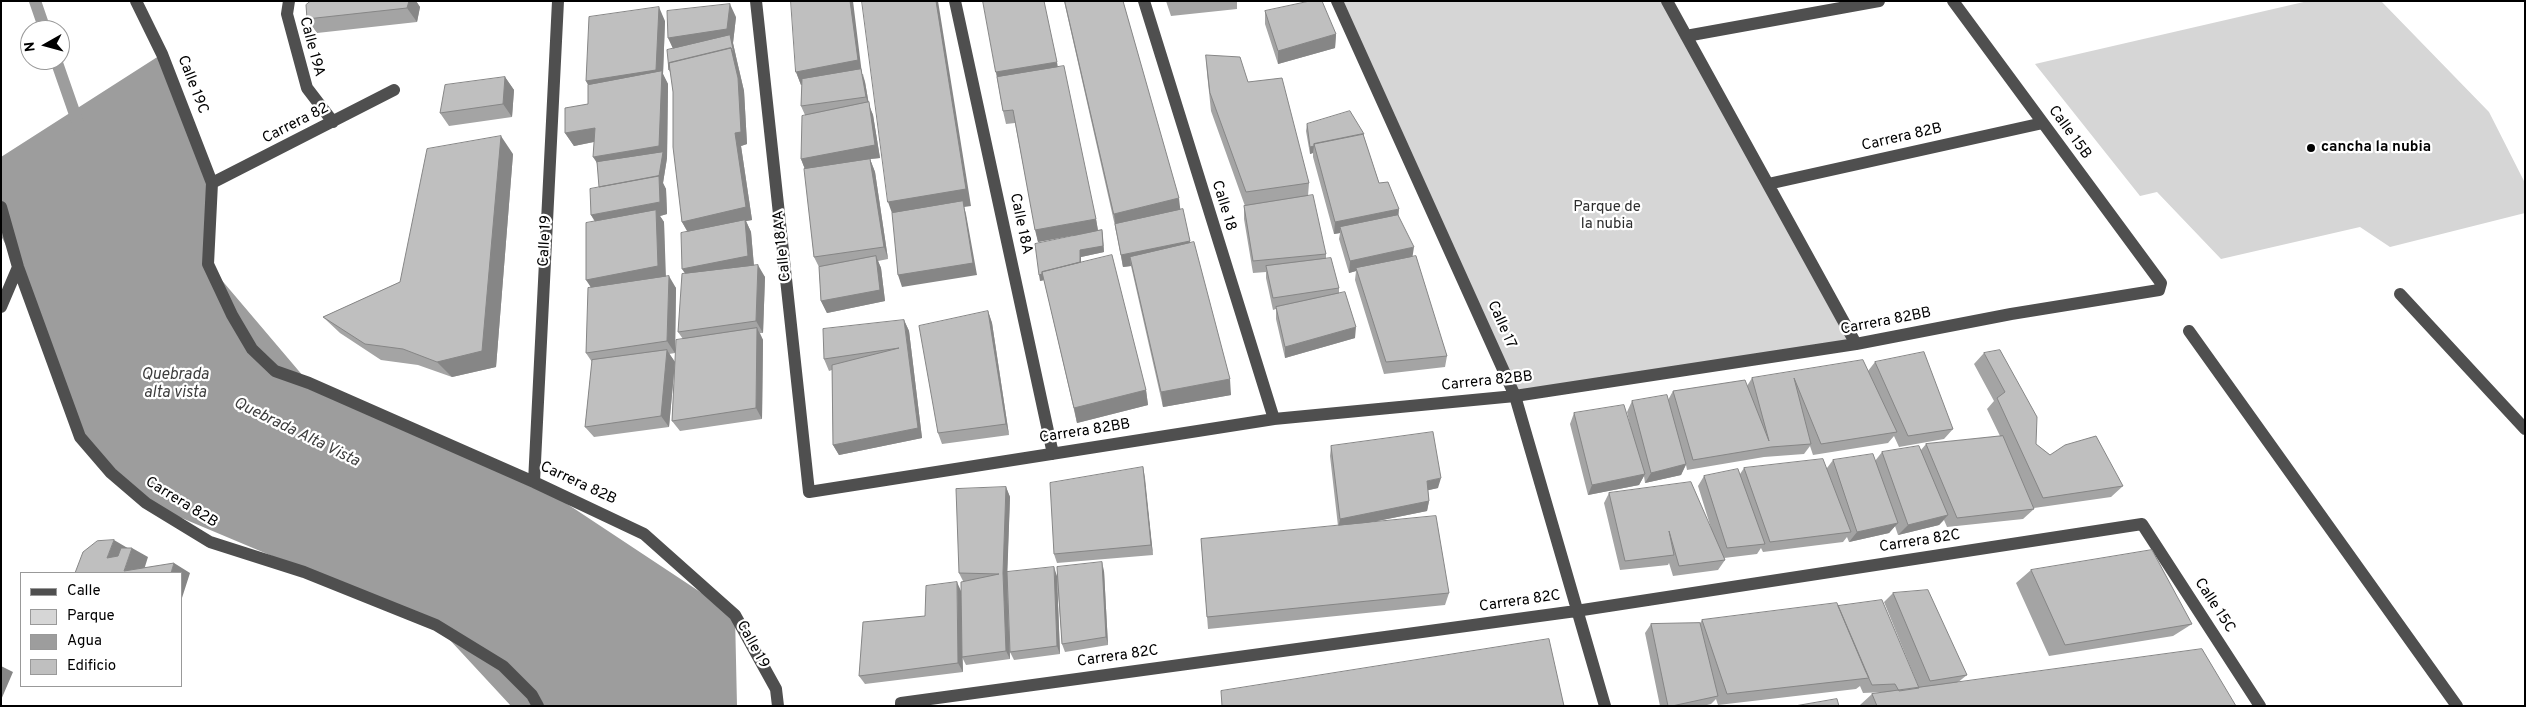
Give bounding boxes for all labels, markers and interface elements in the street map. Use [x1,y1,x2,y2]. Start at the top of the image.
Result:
street label: Calle 19A [294,15,328,79]
north arrow [20,20,70,70]
text: N [22,41,40,53]
street label: Calle 19C [173,53,211,117]
street label: Carrera 82 [260,100,332,148]
street label: Calle 15B [2044,103,2094,163]
street label: Carrera 82B [1860,120,1944,156]
place label: cancha la nubia [2321,139,2431,157]
marker: cancha la nubia [2305,142,2317,154]
street label: Calle 18 [1207,179,1239,233]
street label: Calle 18A [1005,192,1035,256]
park label: Parque de la nubia [1573,199,1641,234]
street label: Calle 18AA [770,209,796,283]
street label: Calle 19 [536,215,556,267]
street label: Calle 17 [1483,298,1519,352]
street label: Carrera 82BB [1839,304,1933,340]
water label: Quebrada alta vista [141,366,209,404]
street label: Carrera 82BB [1440,368,1534,396]
water label: Quebrada Alta Vista [230,394,362,472]
street label: Carrera 82BB [1038,416,1132,448]
street label: Carrera 82B [537,459,619,509]
street label: Carrera 82B [141,474,221,532]
street label: Carrera 82C [1878,527,1962,557]
legend [20,572,182,687]
street label: Calle 15C [2190,575,2238,637]
text: Calle [67,582,101,601]
street label: Carrera 82C [1478,587,1562,617]
text: Parque [67,607,115,626]
street label: Calle 19 [732,618,772,672]
text: Agua [67,632,102,651]
street label: Carrera 82C [1076,642,1160,672]
text: Edificio [67,657,116,676]

